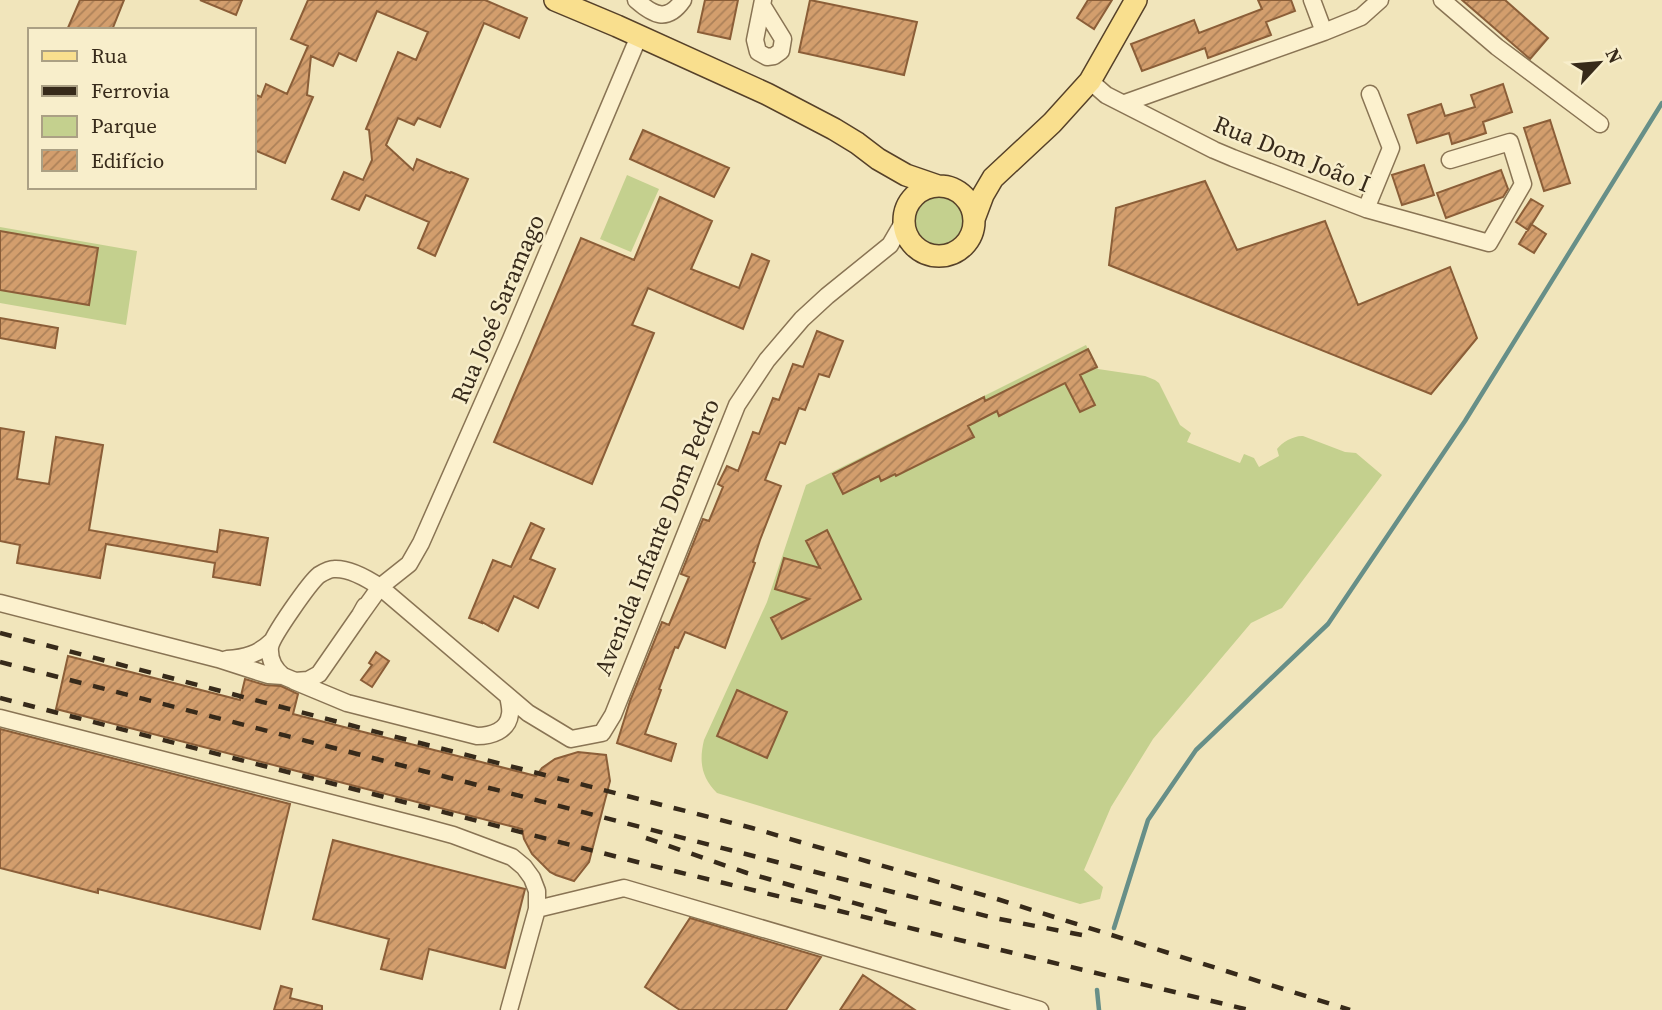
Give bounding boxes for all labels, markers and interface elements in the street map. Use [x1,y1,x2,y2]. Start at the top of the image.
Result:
legend [28,28,256,189]
north arrow [1564,28,1634,98]
text: Rua [91,41,128,70]
text: N [1600,44,1629,68]
text: Ferrovia [91,76,170,105]
street label: Rua Dom João I [1209,107,1375,200]
text: Parque [91,111,157,140]
text: Edifício [91,146,164,175]
street label: Rua José Saramago [443,209,552,408]
street label: Avenida Infante Dom Pedro [586,394,727,680]

